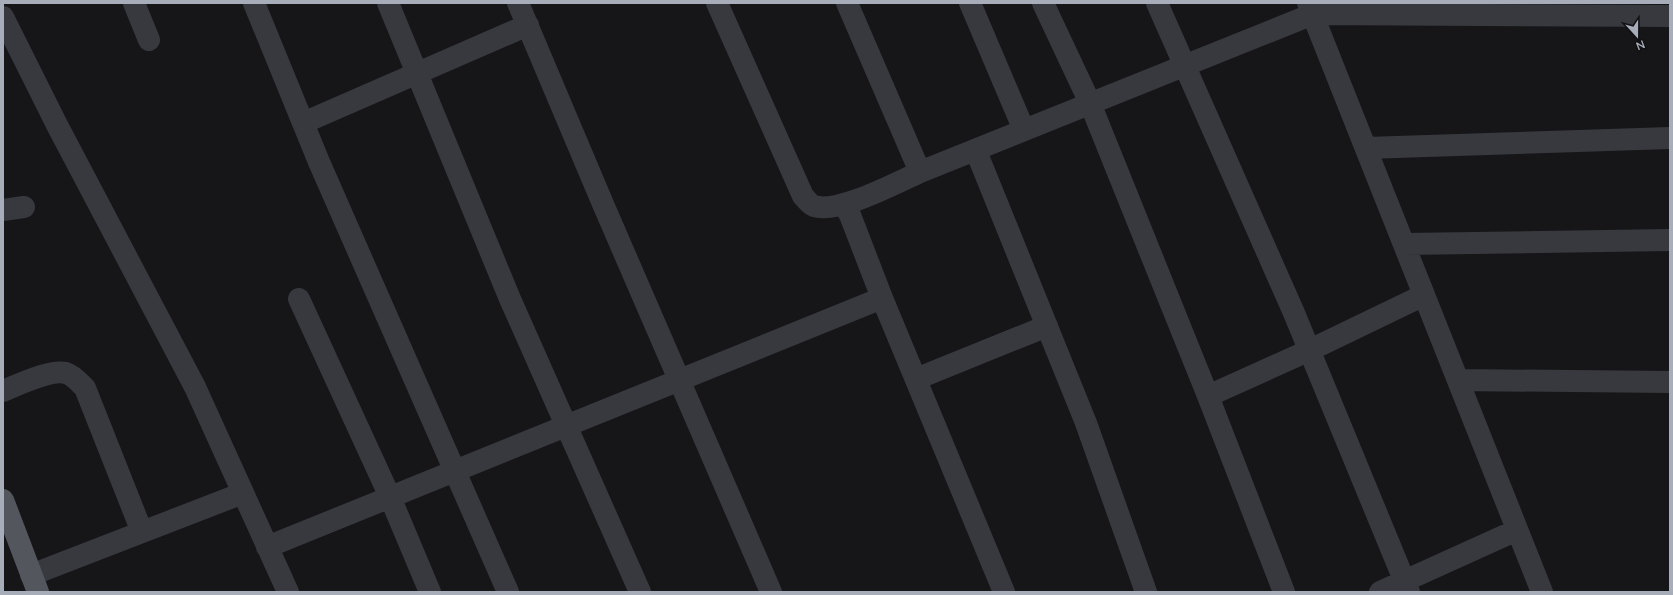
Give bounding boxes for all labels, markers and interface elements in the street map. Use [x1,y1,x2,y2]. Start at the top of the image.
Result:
north arrow [1617,16,1657,56]
text: N [1634,38,1647,53]

